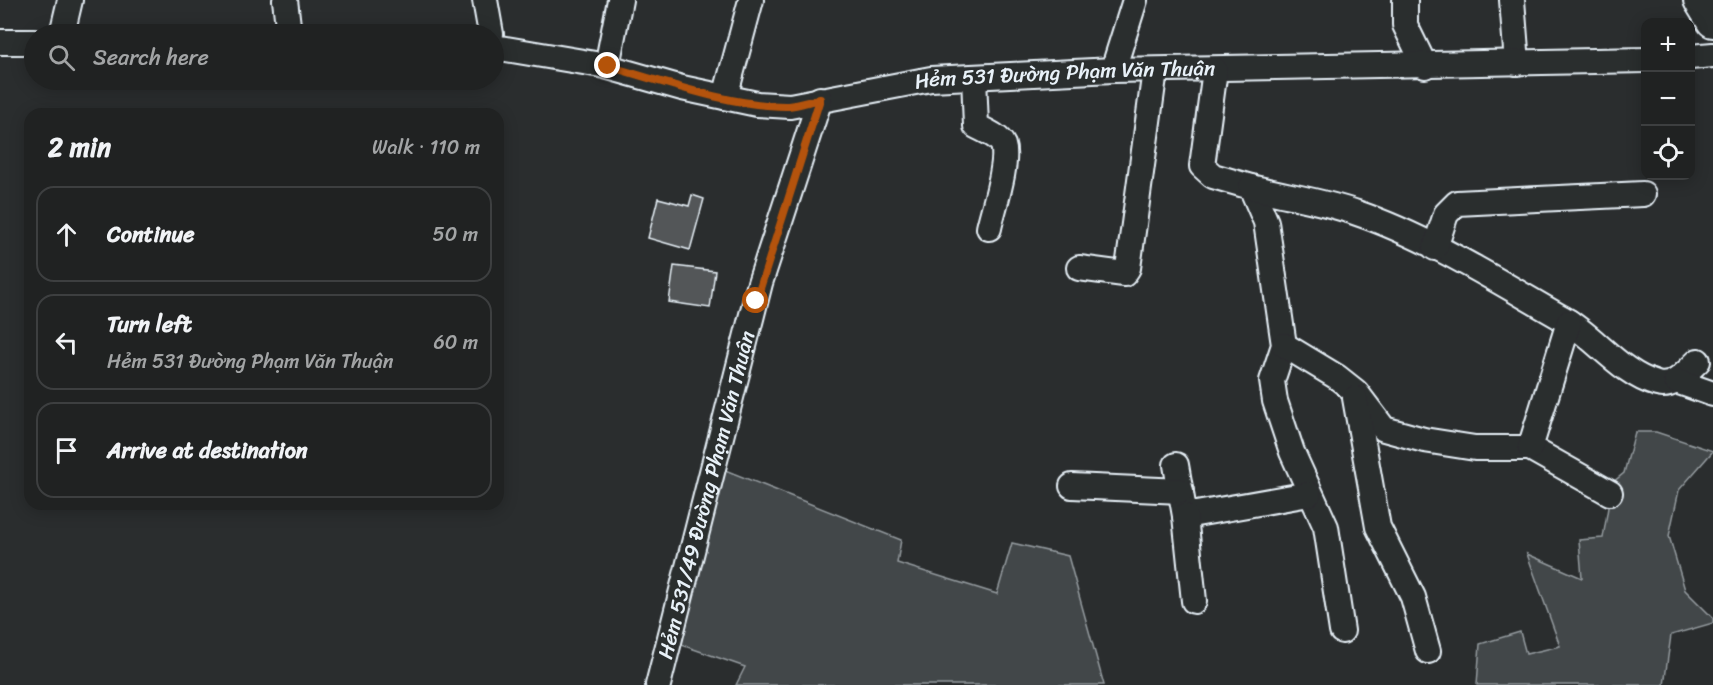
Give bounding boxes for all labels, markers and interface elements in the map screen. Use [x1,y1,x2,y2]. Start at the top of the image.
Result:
map controls [1641,18,1695,180]
button: + [1641,18,1695,72]
search box [24,24,504,90]
text: Search here [93,38,209,77]
icon: search [45,41,78,74]
street label: Hẻm 531 Đường Phạm Văn Thuận [911,49,1216,101]
route end [594,52,620,78]
button: − [1641,72,1695,126]
text: 2 min [48,124,111,170]
button: locate [1641,126,1695,180]
text: Walk · 110 m [372,130,480,165]
text: Continue [107,215,195,254]
text: 50 m [433,217,478,252]
icon: ahead [50,218,83,251]
route start [742,287,768,313]
text: Turn left [107,305,192,344]
text: 60 m [433,325,478,360]
icon: left [50,326,83,359]
street label: Hẻm 531/49 Đường Phạm Văn Thuận [646,327,766,663]
text: Hẻm 531 Đường Phạm Văn Thuận [107,344,394,379]
text: Arrive at destination [107,431,308,470]
icon: arrive [50,434,83,467]

